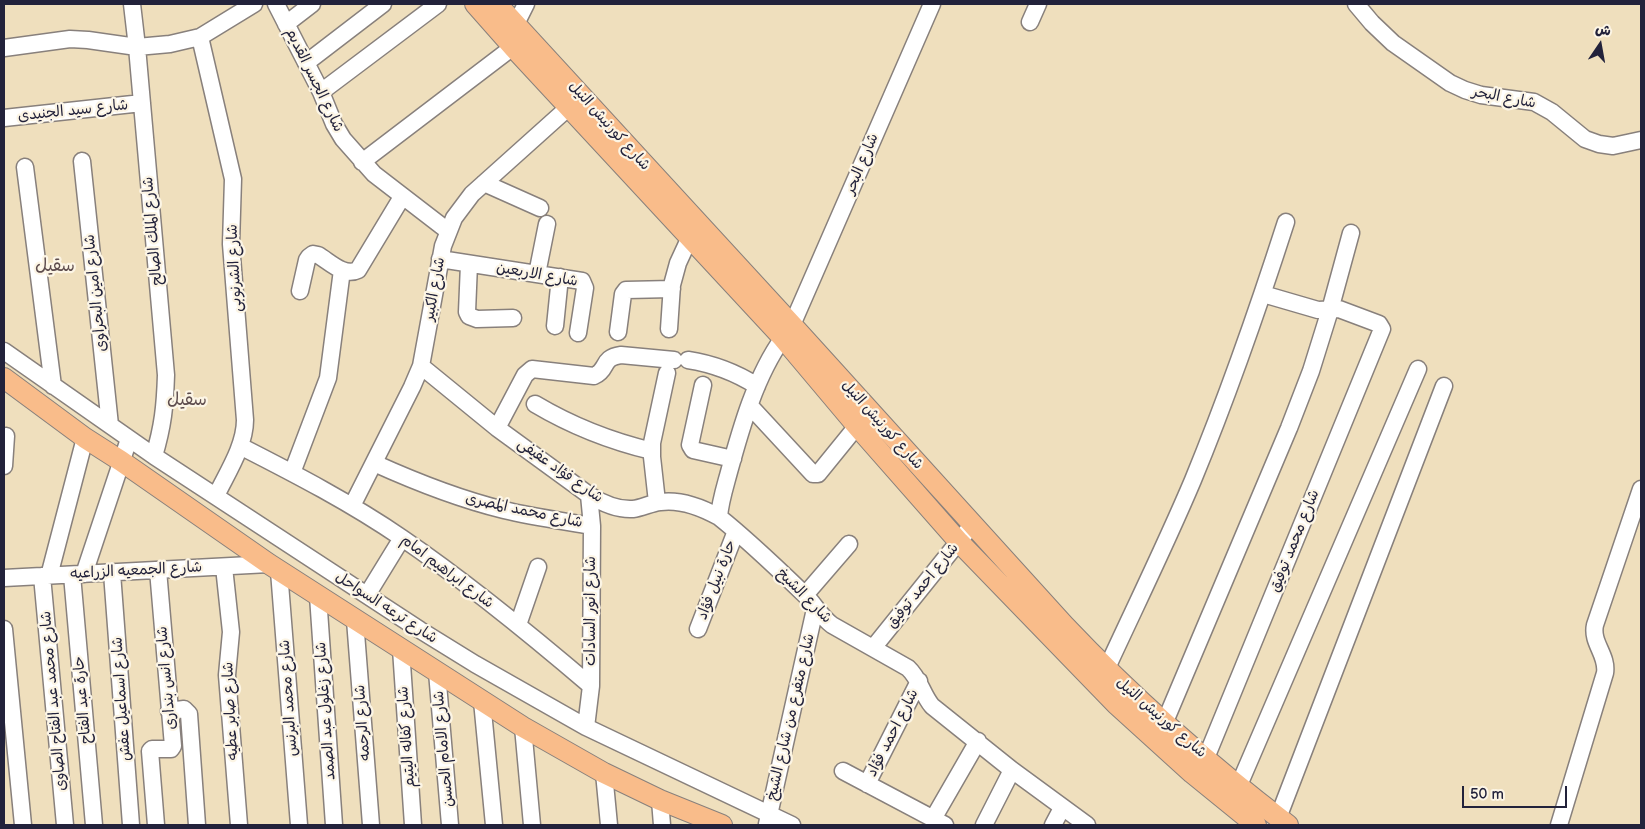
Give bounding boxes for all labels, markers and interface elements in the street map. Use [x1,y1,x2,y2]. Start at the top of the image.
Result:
north arrow [1575,20,1625,70]
text: ش [1594,20,1613,40]
street label: شارع الجسر القديم [281,25,347,135]
street label: شارع كورنيش النيل [564,78,654,174]
street label: شارع البحر [1471,83,1537,113]
street label: شارع سيد الجنيدى [17,96,129,126]
street label: شارع البحر [841,131,883,197]
street label: شارع الملك الصالح [139,176,167,286]
street label: شارع الشرنوبى [224,224,246,312]
street label: شارع امين البحراوى [81,233,111,353]
district label: سقيل [35,255,75,277]
street label: شارع الكبير [421,256,449,322]
street label: شارع الاربعين [495,259,579,291]
street label: شارع كورنيش النيل [837,377,927,473]
district label: سقيل [167,389,207,411]
street label: شارع فؤاد عفيفى [514,435,606,507]
street label: شارع محمد توفيق [1266,487,1324,595]
street label: شارع محمد المصرى [464,490,584,532]
street label: شارع ابراهيم امام [397,531,497,613]
street label: حارة نبيل فؤاد [694,538,740,622]
street label: شارع احمد توفيق [883,540,963,632]
street label: شارع انور السادات [582,556,600,666]
street label: شارع الجمعيه الزراعيه [69,559,203,583]
street label: شارع الشيخ [773,565,835,627]
street label: شارع ترعه السواحل [332,568,440,648]
street label: شارع محمد عبد الفتاح الصاوى [37,610,71,792]
street label: شارع انس بندارى [154,626,180,730]
street label: شارع متفرع من شارع الشيخ [763,632,819,802]
street label: شارع اسماعيل عفش [109,636,135,762]
street label: شارع محمد البرنس [276,639,302,757]
street label: شارع زغلول عبد الصمد [312,641,340,781]
street label: حارة عبد الفتاح [70,655,96,745]
street label: شارع صابر عطيه [219,661,243,761]
street label: شارع كورنيش النيل [1112,674,1210,762]
street label: شارع الرحمه [351,684,375,762]
street label: شارع كفاله اليتيم [394,686,420,788]
street label: شارع احمد فؤاد [863,686,923,780]
street label: شارع الامام الحسن [430,690,458,808]
scale bar [1465,776,1570,808]
text: 50 m [1470,785,1504,804]

